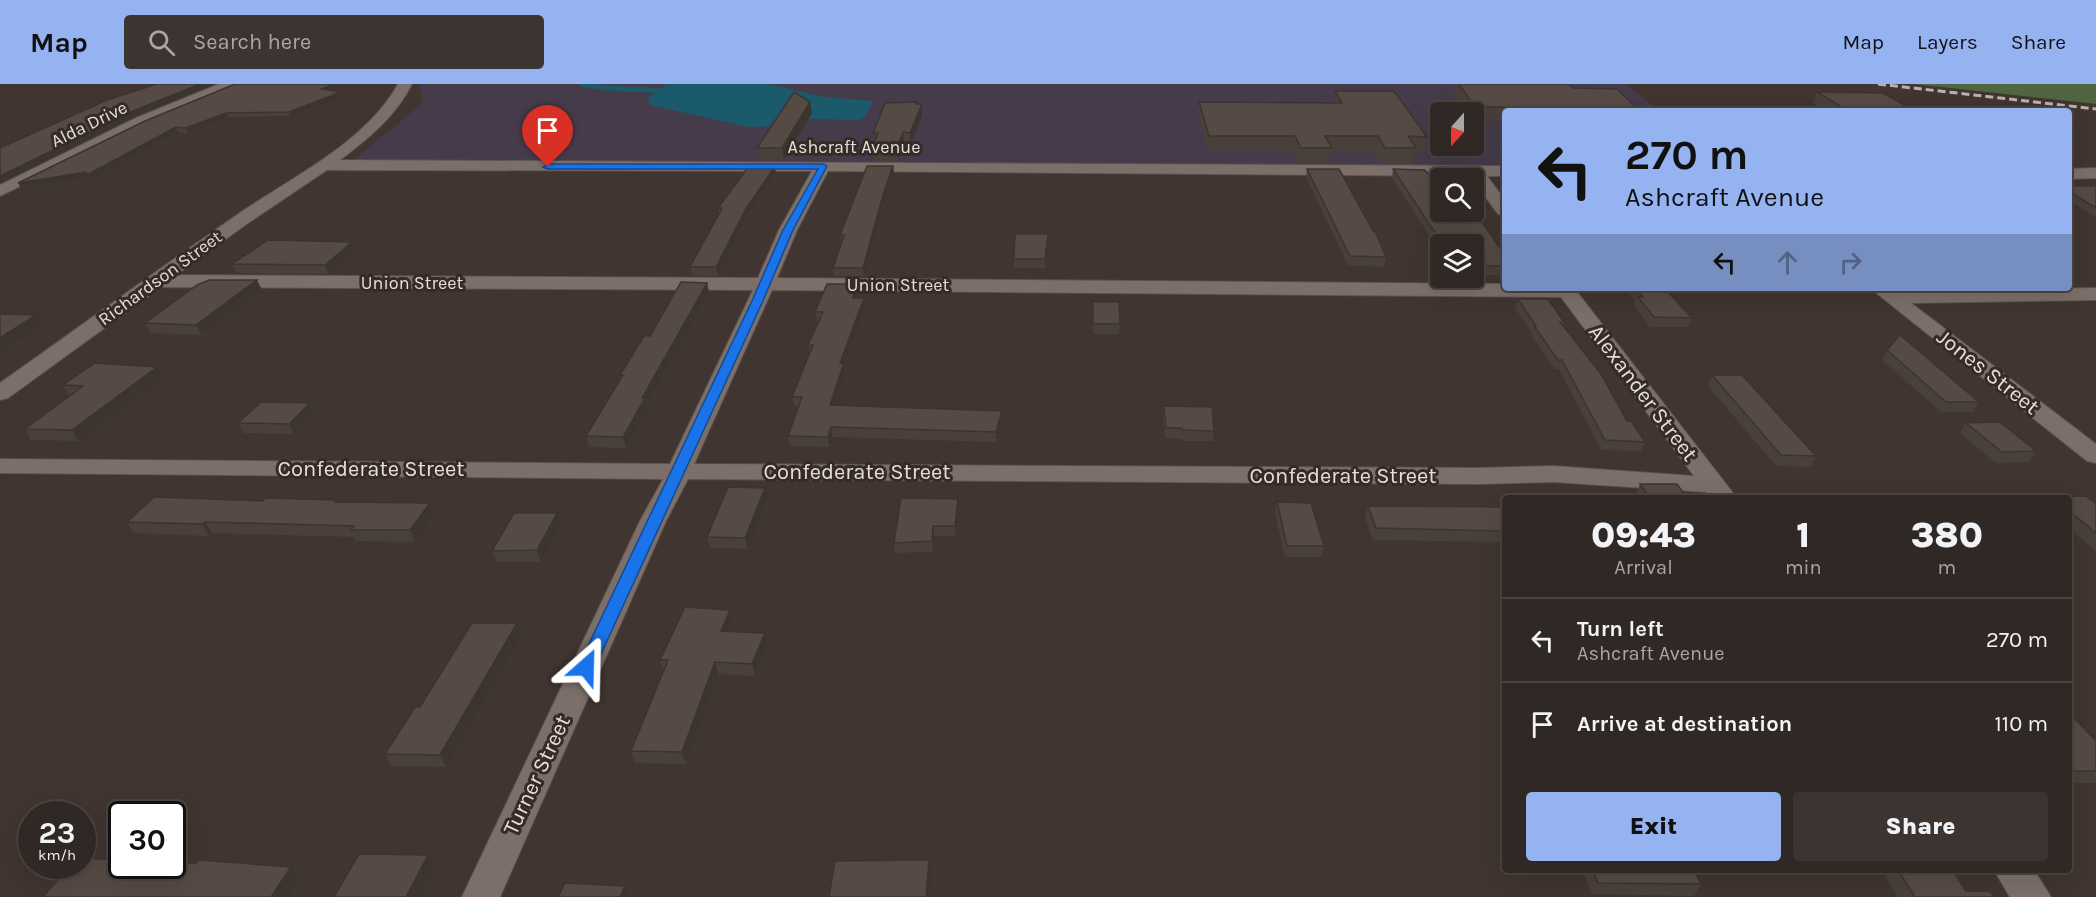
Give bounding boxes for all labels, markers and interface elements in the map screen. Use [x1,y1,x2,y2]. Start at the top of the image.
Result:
search box [124,15,544,69]
text: Map [30,26,88,59]
icon: search [145,26,178,59]
text: Search here [193,29,311,55]
text: Map [1842,30,1884,54]
text: Layers [1917,30,1978,54]
text: Share [2011,30,2066,54]
street label: Alda Drive [47,96,131,152]
north arrow [1430,102,1484,156]
map controls [1430,102,1484,288]
pin [522,105,573,167]
icon: arrive [531,114,564,147]
text: 270 m [1625,130,1748,180]
icon: left [1526,132,1604,210]
street label: Ashcraft Avenue [788,136,920,158]
button: search [1430,168,1484,222]
text: Ashcraft Avenue [1625,181,1824,213]
street label: Richardson Street [94,226,226,330]
button: layers [1430,234,1484,288]
icon: left [1708,246,1741,279]
icon: ahead [1771,246,1804,279]
icon: right [1834,246,1867,279]
street label: Union Street [361,272,463,294]
street label: Union Street [847,274,949,296]
street label: Alexander Street [1583,319,1703,467]
street label: Jones Street [1932,324,2044,420]
street label: Confederate Street [277,456,465,482]
street label: Confederate Street [763,459,951,485]
street label: Confederate Street [1249,463,1437,489]
text: 09:43 [1591,514,1696,556]
text: 1 [1796,514,1810,556]
text: 380 [1911,514,1983,556]
text: Arrival [1614,556,1673,579]
text: min [1785,556,1822,579]
text: m [1937,556,1956,579]
text: Turn left [1577,616,1664,642]
icon: left [1526,624,1559,657]
text: 270 m [1986,627,2048,653]
position arrow [554,635,618,699]
text: Ashcraft Avenue [1577,642,1725,665]
icon: arrive [1526,708,1559,741]
street label: Turner Street [498,711,576,839]
text: Arrive at destination [1577,711,1792,737]
text: 110 m [1995,711,2048,737]
button: Exit [1526,792,1781,861]
button: Share [1793,792,2048,861]
speed limit sign: 30 [108,801,186,879]
text: 23 [39,815,75,851]
text: km/h [38,846,76,864]

